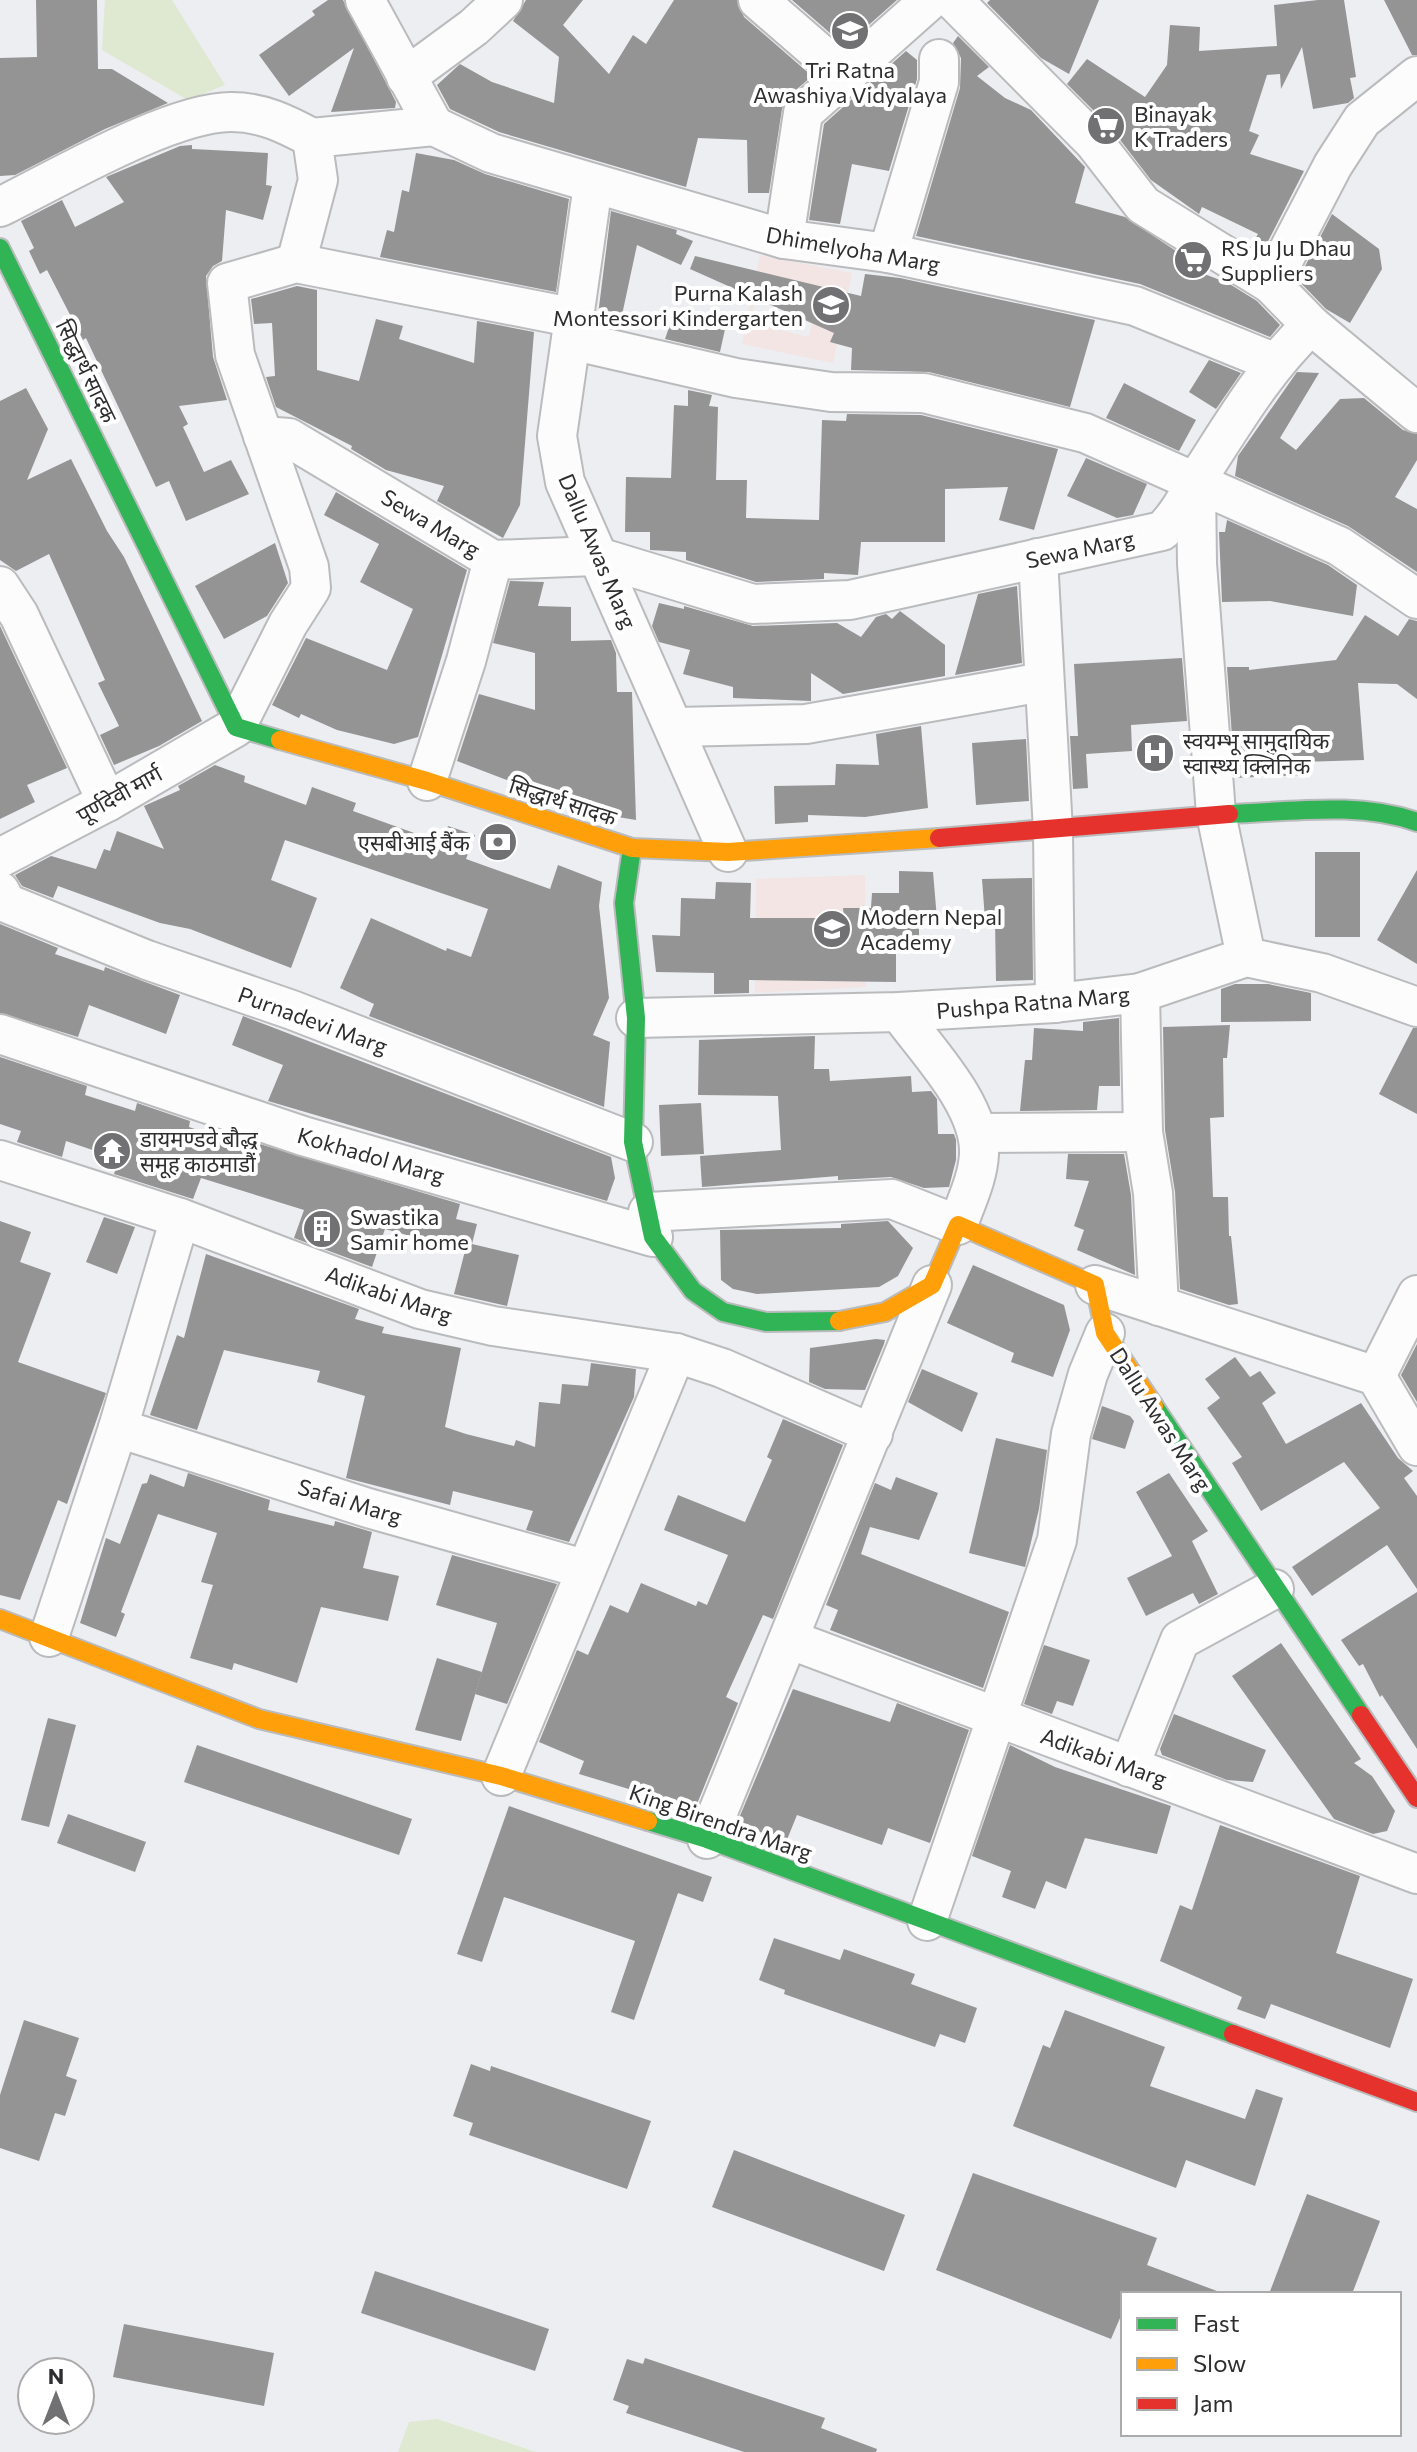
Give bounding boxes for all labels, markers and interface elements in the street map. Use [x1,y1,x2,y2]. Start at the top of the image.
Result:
school or university icon: Tri Ratna Awashiya Vidyalaya [829,10,871,52]
place label: Tri Ratna Awashiya Vidyalaya [753,56,947,108]
place label: Binayak K Traders [1134,100,1228,152]
supermarket icon: Binayak K Traders [1085,105,1127,147]
street label: Dhimelyoha Marg [764,220,942,278]
place label: RS Ju Ju Dhau Suppliers [1221,234,1351,286]
supermarket icon: RS Ju Ju Dhau Suppliers [1172,239,1214,281]
place label: Purna Kalash Montessori Kindergarten [553,279,803,331]
school or university icon: Purna Kalash Montessori Kindergarten [810,284,852,326]
street label: सिद्धार्थ सादक [50,315,124,428]
street label: Dallu Awas Marg [553,469,643,633]
street label: Sewa Marg [377,483,485,563]
street label: Sewa Marg [1023,524,1137,574]
place label: स्वयम्भू सामुदायिक स्वास्थ्य क्लिनिक [1183,727,1330,779]
hospital icon: स्वयम्भू सामुदायिक स्वास्थ्य क्लिनिक [1134,732,1176,774]
street label: पूर्णदेवी मार्ग [72,759,168,830]
street label: सिद्धार्थ सादक [506,771,621,831]
bank icon: एसबीआई बैंक [477,821,519,863]
place label: एसबीआई बैंक [358,829,471,856]
place label: Modern Nepal Academy [860,903,1002,955]
school or university icon: Modern Nepal Academy [811,908,853,950]
street label: Purnadevi Marg [234,980,392,1060]
street label: Pushpa Ratna Marg [935,980,1131,1024]
street label: Kokhadol Marg [294,1121,448,1189]
place label: डायमण्डवे बौद्ध समूह काठमाडौं [139,1125,258,1179]
temple icon: डायमण्डवे बौद्ध समूह काठमाडौं [91,1130,133,1172]
place label: Swastika Samir home [350,1203,469,1255]
building icon: Swastika Samir home [301,1208,343,1250]
street label: Adikabi Marg [322,1260,456,1328]
street label: Dallu Awas Marg [1104,1342,1218,1496]
street label: Safai Marg [295,1472,405,1530]
street label: Adikabi Marg [1037,1722,1171,1792]
street label: King Birendra Marg [626,1778,816,1866]
legend [1121,2292,1401,2436]
text: Fast [1193,2308,1240,2337]
text: Slow [1193,2348,1246,2377]
north arrow [16,2356,96,2436]
text: N [48,2362,64,2389]
text: Jam [1193,2388,1233,2417]

